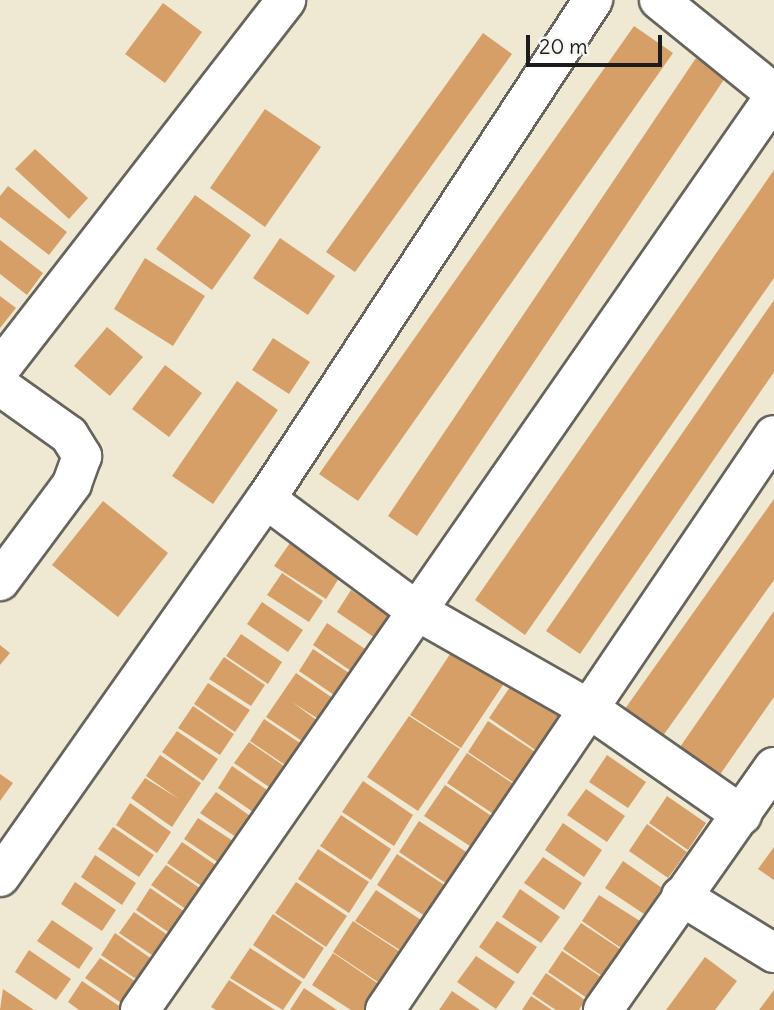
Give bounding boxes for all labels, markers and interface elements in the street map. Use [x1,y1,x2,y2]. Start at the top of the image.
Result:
scale bar [529,21,666,65]
text: 20 m [539,33,588,60]

